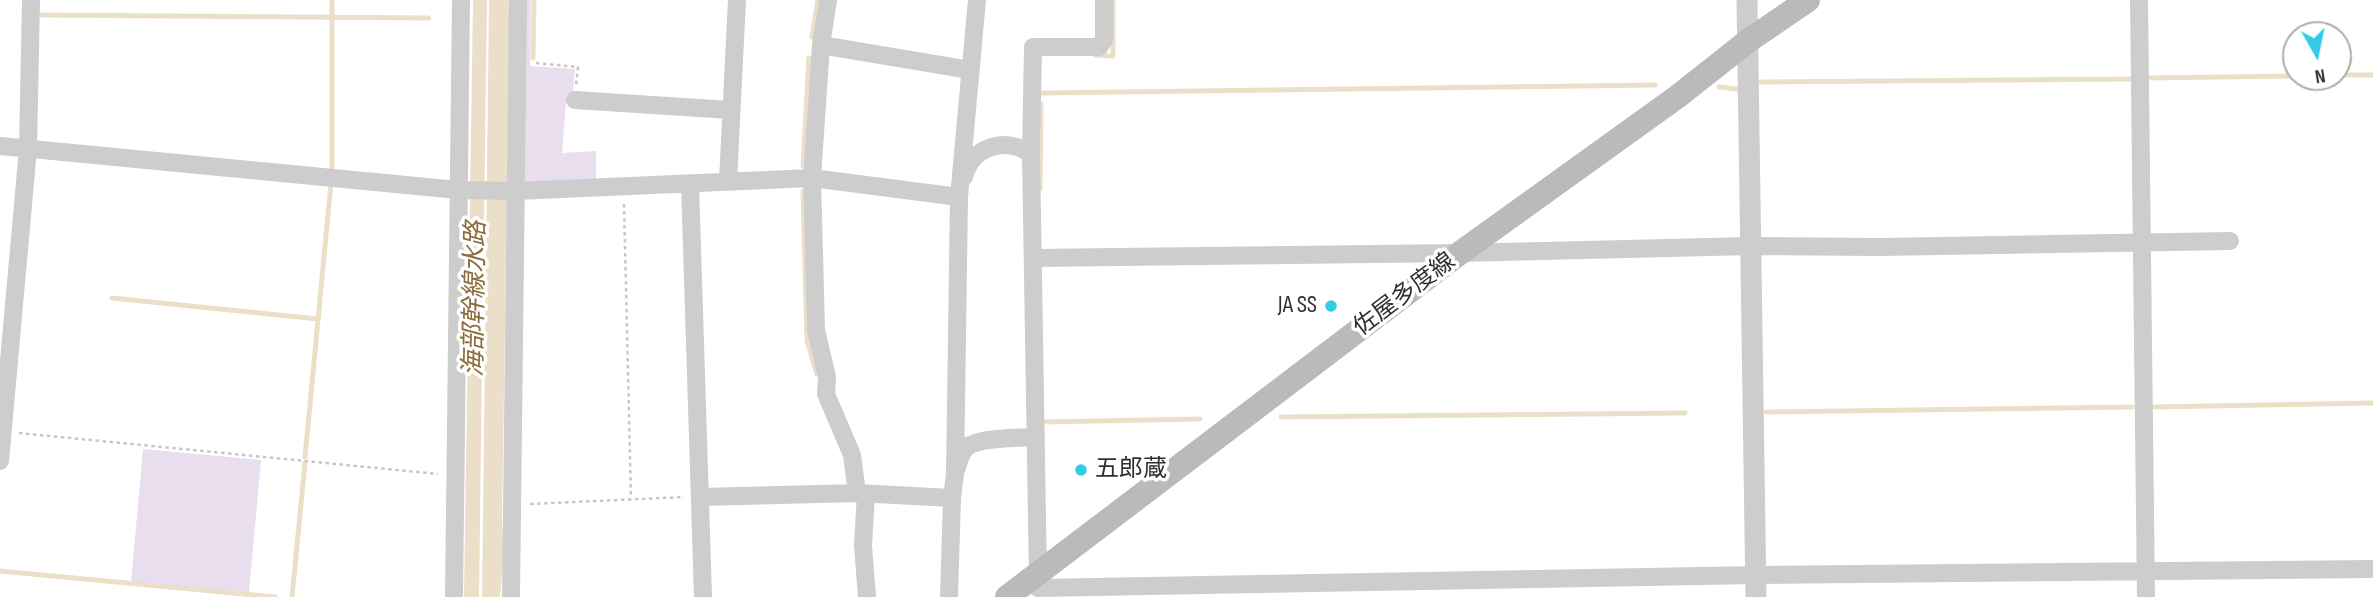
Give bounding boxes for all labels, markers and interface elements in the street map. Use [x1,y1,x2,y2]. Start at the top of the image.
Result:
north arrow [2282,21,2352,91]
text: N [2313,63,2327,87]
water label: 海部幹線水路 [459,221,493,377]
street label: 佐屋多度線 [1348,247,1462,343]
place label: JA SS [1278,292,1317,320]
marker: JA SS [1323,298,1339,314]
place label: 五郎蔵 [1095,456,1167,484]
marker: 五郎蔵 [1073,462,1089,478]

